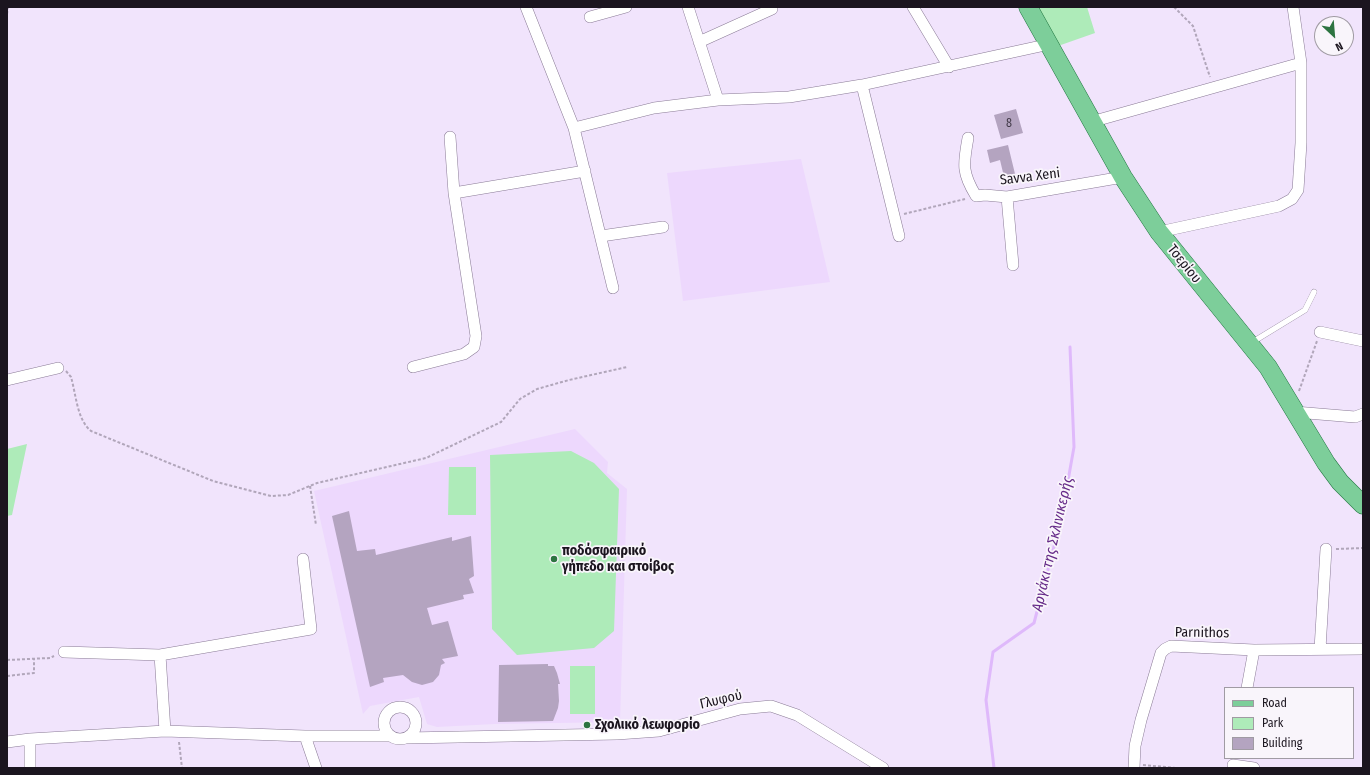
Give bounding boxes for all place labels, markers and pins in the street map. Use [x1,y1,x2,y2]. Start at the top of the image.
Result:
place label: ποδόσφαιρικό γήπεδο και στοίβος [562,543,674,576]
marker: ποδόσφαιρικό γήπεδο και στοίβος [549,554,559,564]
place label: Σχολικό λεωφορίο [595,717,700,733]
marker: Σχολικό λεωφορίο [582,720,592,730]

